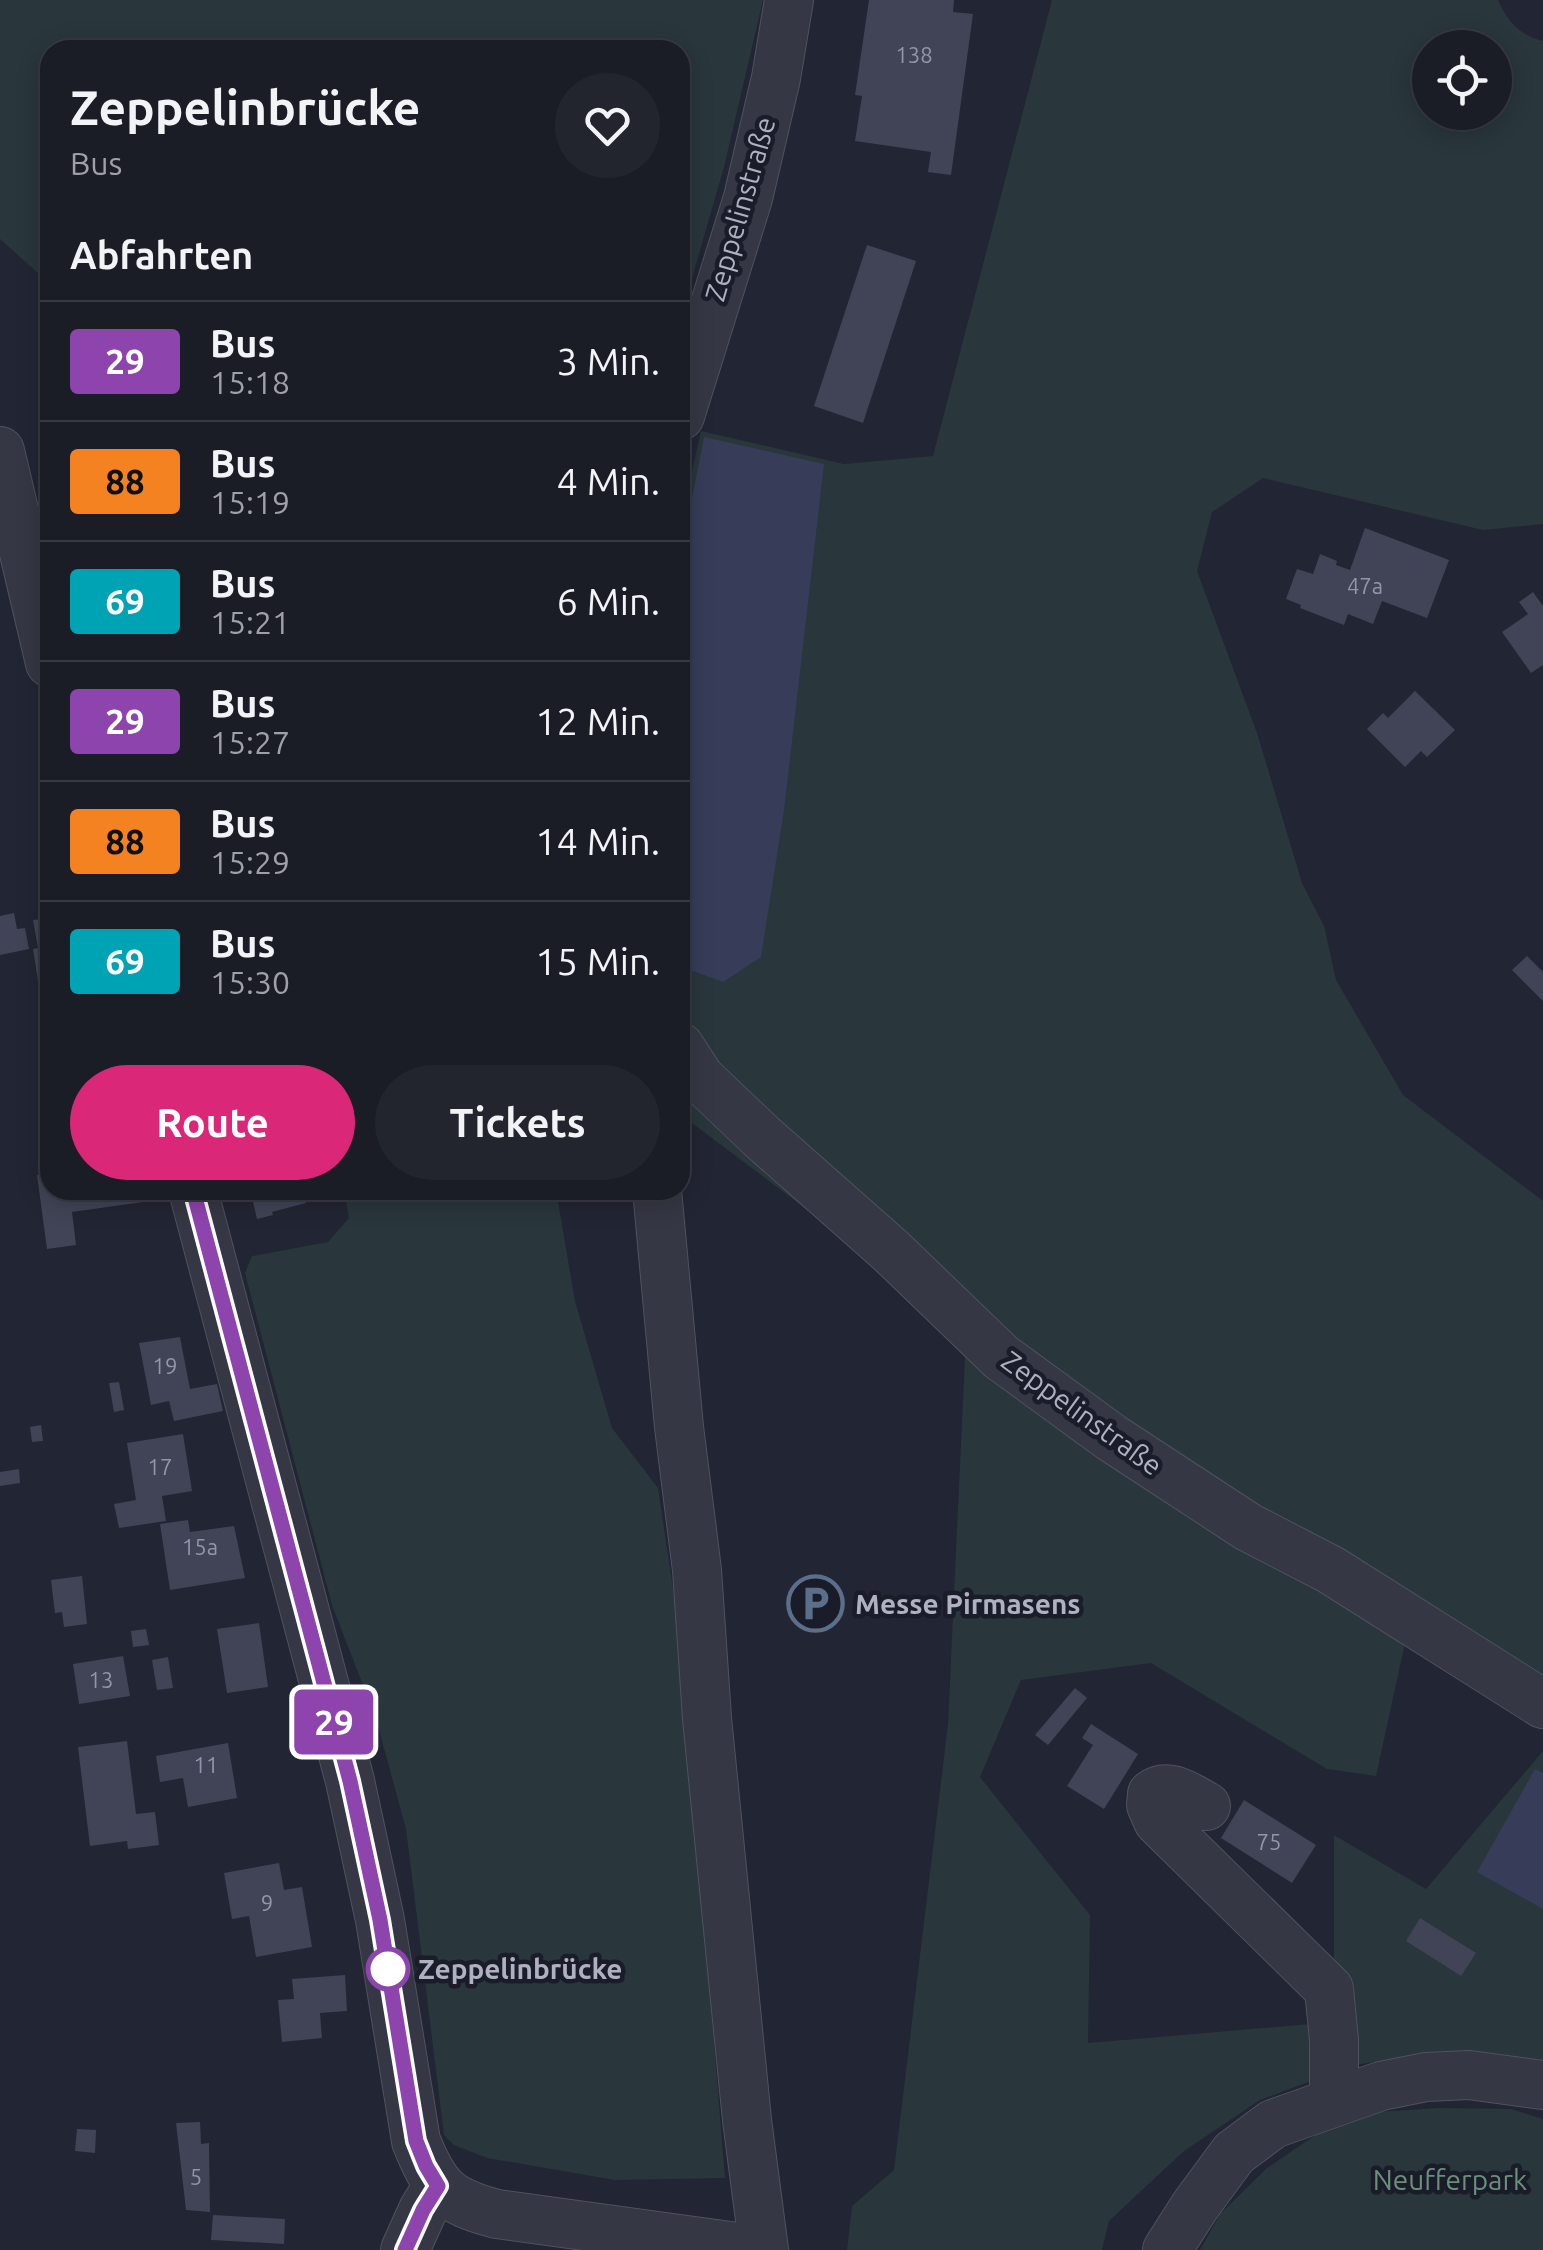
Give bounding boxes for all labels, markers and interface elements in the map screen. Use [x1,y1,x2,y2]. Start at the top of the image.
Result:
map controls [1412,30,1512,130]
button: locate [1412,30,1512,130]
house number: 138 [895,42,933,67]
button: heart [555,73,660,178]
text: Zeppelinbrücke [70,80,420,134]
street label: Zeppelinstraße [698,113,781,304]
text: Bus [70,145,122,181]
text: Abfahrten [70,234,253,276]
text: Bus [210,322,275,364]
text: 3 Min. [557,340,660,382]
text: 29 [105,341,145,381]
text: 15:18 [210,364,290,400]
text: Bus [210,442,275,484]
text: 4 Min. [557,460,660,502]
text: 88 [105,461,145,501]
text: 15:19 [210,484,290,520]
text: Bus [210,562,275,604]
house number: 47a [1347,573,1383,598]
text: 6 Min. [557,580,660,622]
text: 69 [105,581,145,621]
text: 15:21 [210,604,290,640]
text: Bus [210,682,275,724]
text: 12 Min. [535,700,660,742]
text: 29 [105,701,145,741]
text: 15:27 [210,724,290,760]
text: Bus [210,802,275,844]
text: 14 Min. [535,820,660,862]
text: 88 [105,821,145,861]
text: 15:29 [210,844,290,880]
text: Bus [210,922,275,964]
text: 15 Min. [535,940,660,982]
text: 69 [105,941,145,981]
text: 15:30 [210,964,290,1000]
button: Route [70,1065,355,1180]
button: Tickets [375,1065,660,1180]
street label: Zeppelinstraße [996,1344,1168,1481]
house number: 19 [153,1353,177,1378]
house number: 17 [148,1454,172,1479]
house number: 15a [182,1534,218,1559]
parking icon: Messe Pirmasens [786,1574,846,1634]
place label: Messe Pirmasens [855,1588,1081,1619]
house number: 13 [89,1667,113,1692]
line badge: 29 [289,1690,379,1754]
text: 29 [314,1702,354,1742]
house number: 11 [194,1752,218,1777]
house number: 75 [1257,1829,1281,1854]
house number: 9 [261,1890,273,1915]
marker: Zeppelinbrücke [367,1948,409,1990]
place label: Zeppelinbrücke [418,1953,622,1984]
house number: 5 [190,2164,202,2189]
park label: Neufferpark [1373,2164,1527,2195]

